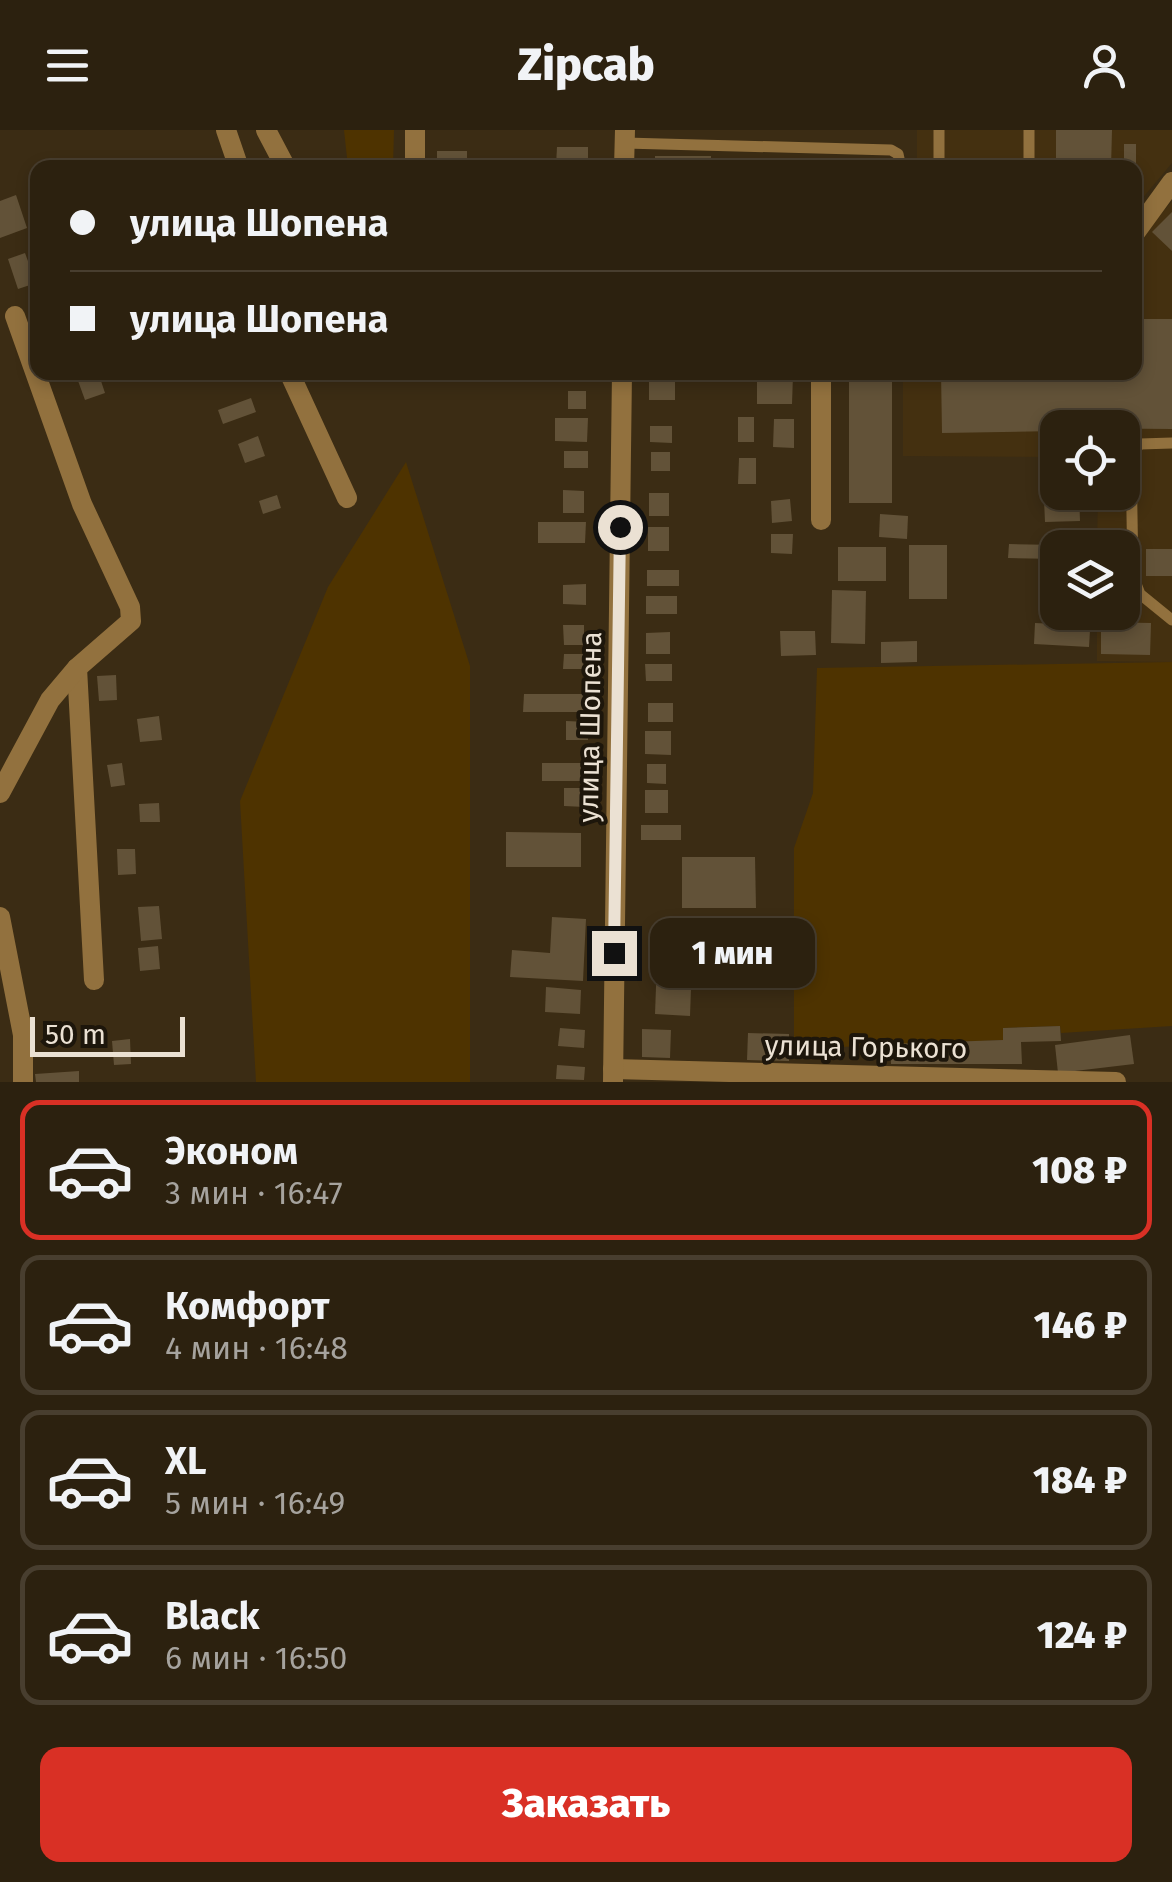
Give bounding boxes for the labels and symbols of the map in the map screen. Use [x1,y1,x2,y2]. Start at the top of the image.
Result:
route start [598,505,643,550]
street label: улица Шопена [572,631,608,823]
callout: 1 мин [649,918,814,988]
route end [592,931,637,976]
scale bar [30,1012,185,1056]
street label: улица Горького [764,1029,968,1065]

